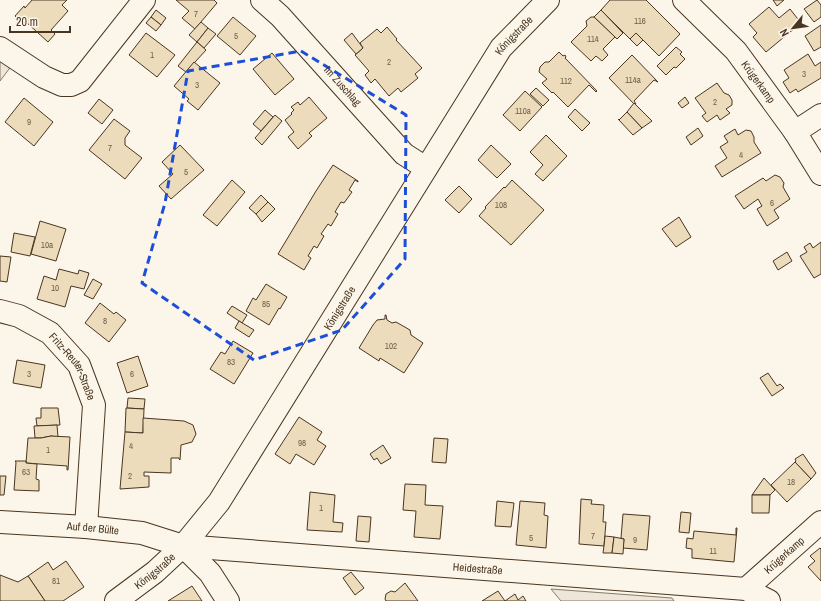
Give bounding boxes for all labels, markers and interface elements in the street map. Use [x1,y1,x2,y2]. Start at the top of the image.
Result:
scale bar [10,8,70,34]
house number: 7 [194,8,198,20]
north arrow [773,8,813,48]
street label: Königstraße [491,13,536,57]
text: 20 m [16,14,38,30]
house number: 116 [634,15,646,27]
text: N [777,27,792,39]
house number: 5 [234,30,238,42]
house number: 114 [587,33,599,45]
house number: 1 [150,49,154,61]
house number: 2 [387,56,391,68]
street label: Krügerkamp [738,58,779,106]
street label: Im Zuschlag [321,63,364,109]
house number: 3 [802,68,806,80]
house number: 114a [625,74,641,86]
house number: 112 [560,75,572,87]
house number: 3 [195,79,199,91]
house number: 2 [713,96,717,108]
house number: 110a [515,105,531,117]
house number: 9 [27,116,31,128]
house number: 7 [108,142,112,154]
house number: 4 [739,149,743,161]
house number: 5 [184,166,188,178]
house number: 6 [770,197,774,209]
house number: 108 [495,199,507,211]
house number: 10a [41,239,53,251]
house number: 10 [51,282,59,294]
street label: Königstraße [321,283,358,333]
house number: 85 [262,298,270,310]
house number: 8 [103,315,107,327]
street label: Fritz-Reuter-Straße [46,330,99,402]
house number: 102 [385,340,397,352]
house number: 83 [227,356,235,368]
house number: 3 [27,368,31,380]
house number: 6 [130,368,134,380]
house number: 98 [298,437,306,449]
house number: 4 [129,440,133,452]
house number: 1 [46,444,50,456]
house number: 63 [22,466,30,478]
house number: 2 [128,470,132,482]
house number: 18 [787,476,795,488]
house number: 1 [319,502,323,514]
street label: Auf der Bülte [65,519,120,537]
house number: 7 [591,530,595,542]
house number: 5 [529,532,533,544]
street label: Krügerkamp [761,533,807,577]
house number: 9 [633,534,637,546]
house number: 11 [709,545,717,557]
street label: Königstraße [131,550,178,592]
street label: Heidestraße [452,560,503,577]
house number: 81 [52,575,60,587]

